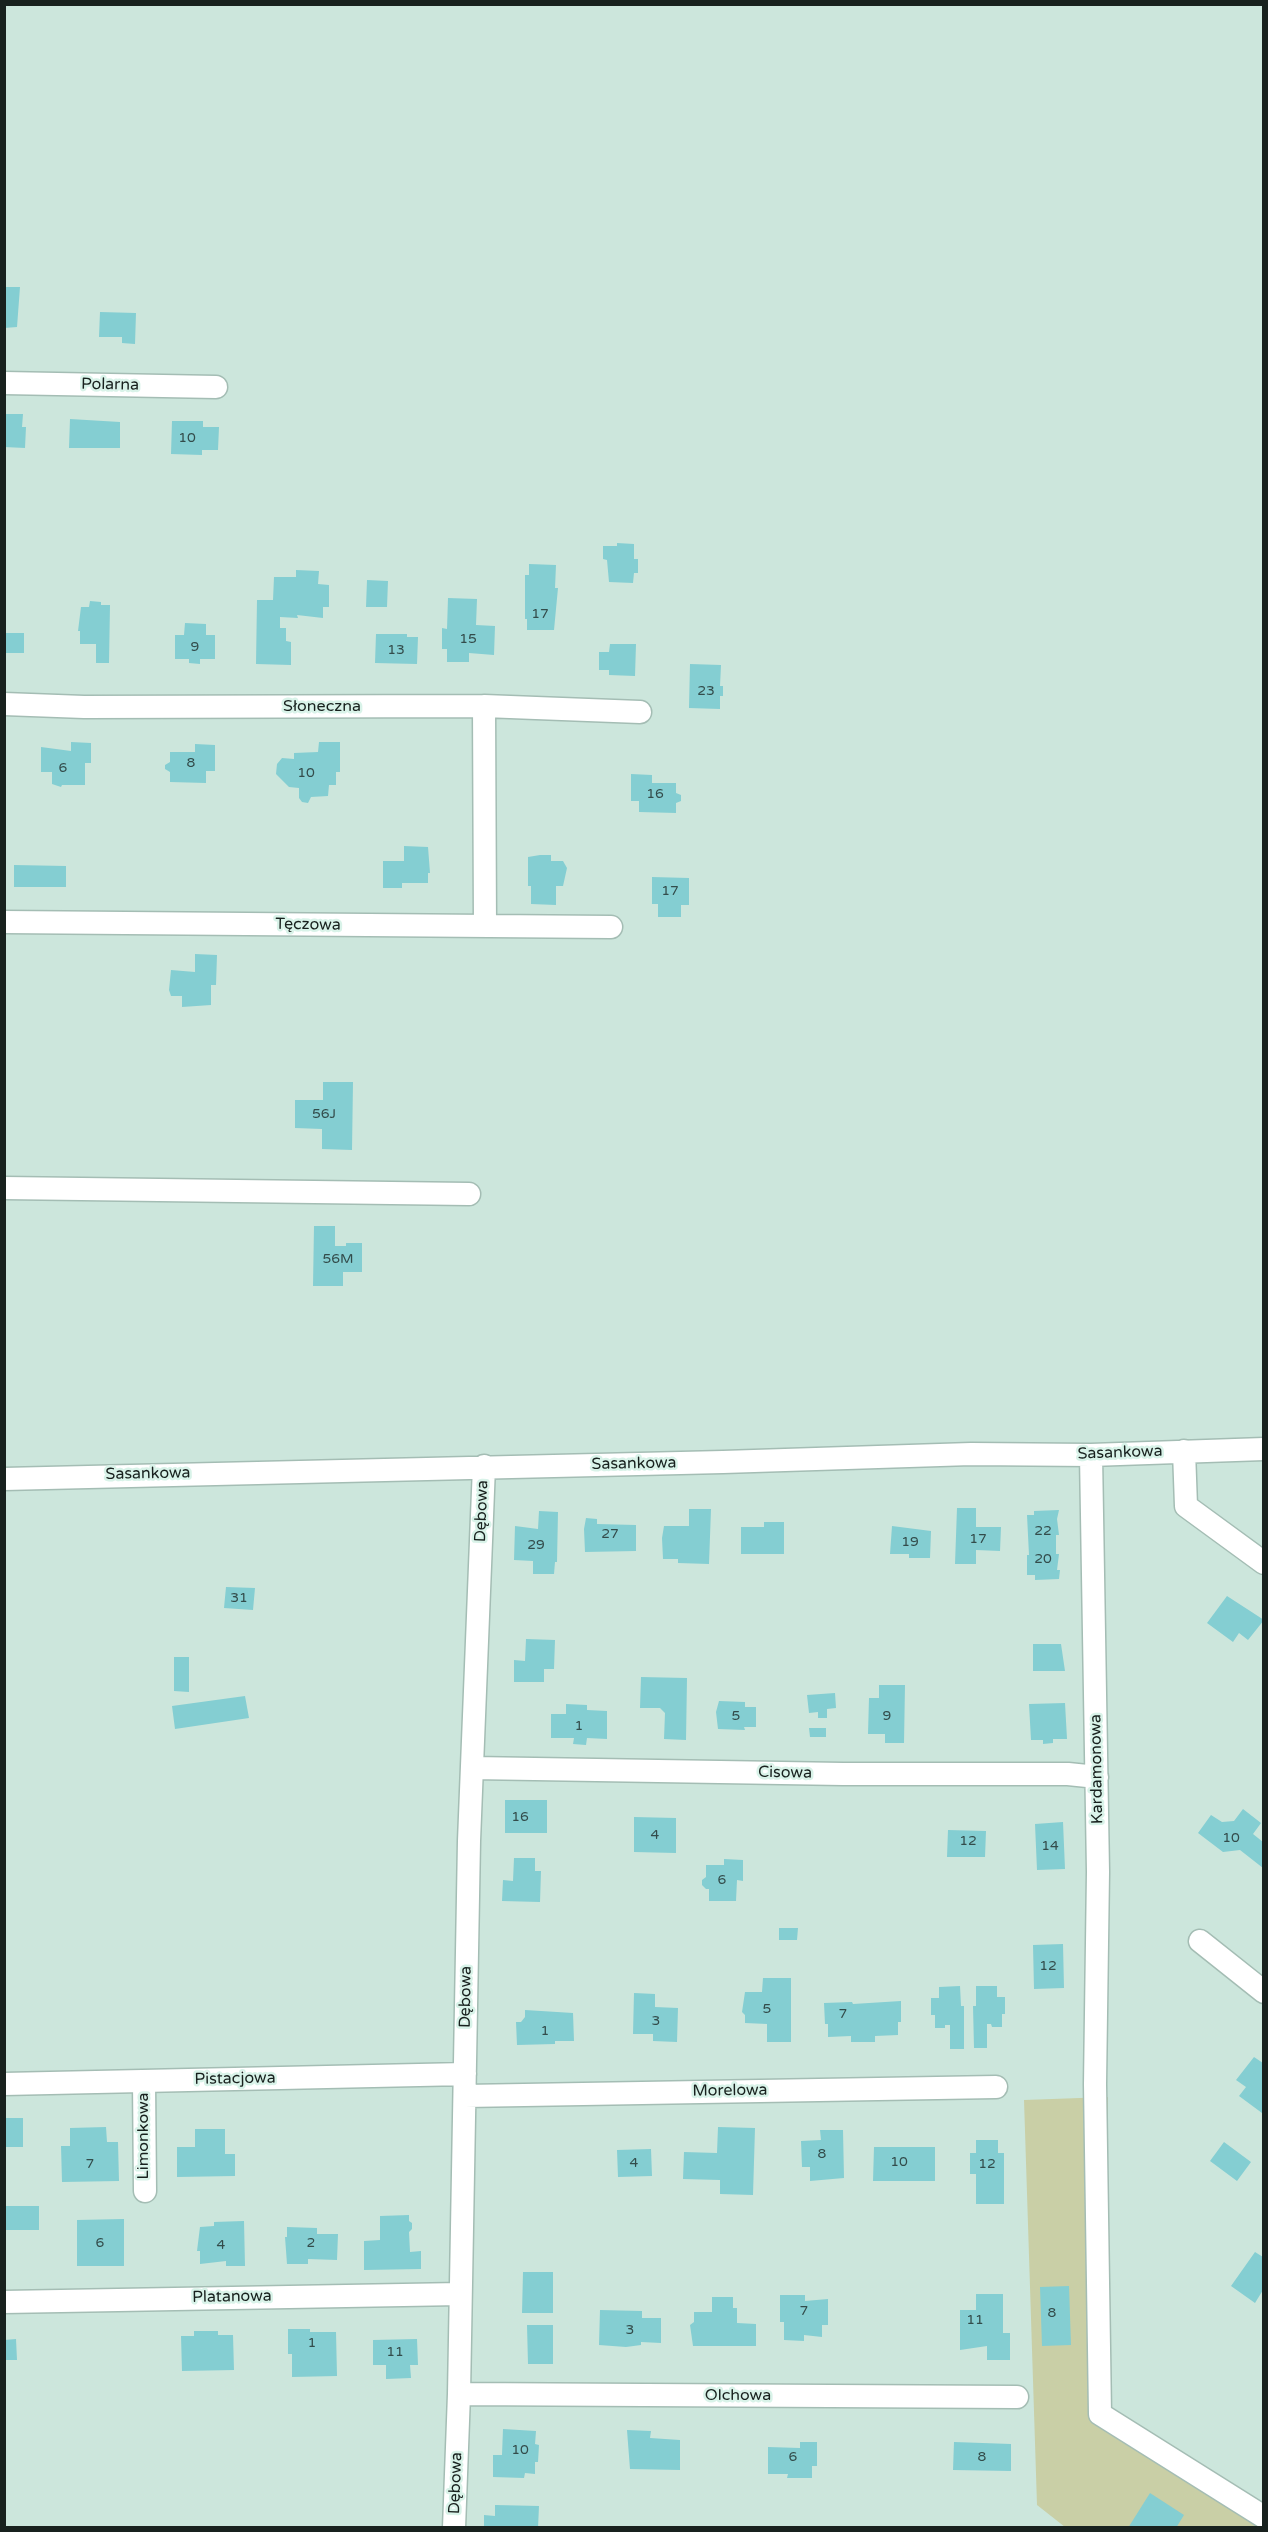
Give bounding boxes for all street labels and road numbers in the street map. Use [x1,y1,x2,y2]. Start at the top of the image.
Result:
street label: Polarna [81,375,139,395]
street label: Słoneczna [283,697,361,717]
street label: Tęczowa [275,915,341,935]
street label: Sasankowa [1077,1442,1163,1464]
street label: Sasankowa [591,1454,677,1474]
street label: Sasankowa [105,1464,191,1484]
street label: Dębowa [471,1480,493,1542]
street label: Kardamonowa [1086,1714,1108,1824]
street label: Cisowa [758,1763,812,1783]
street label: Dębowa [456,1966,476,2028]
street label: Pistacjowa [194,2069,276,2089]
street label: Morelowa [692,2081,768,2101]
street label: Limonkowa [134,2092,154,2180]
street label: Platanowa [192,2287,272,2307]
street label: Olchowa [705,2386,771,2406]
street label: Dębowa [445,2452,467,2514]

